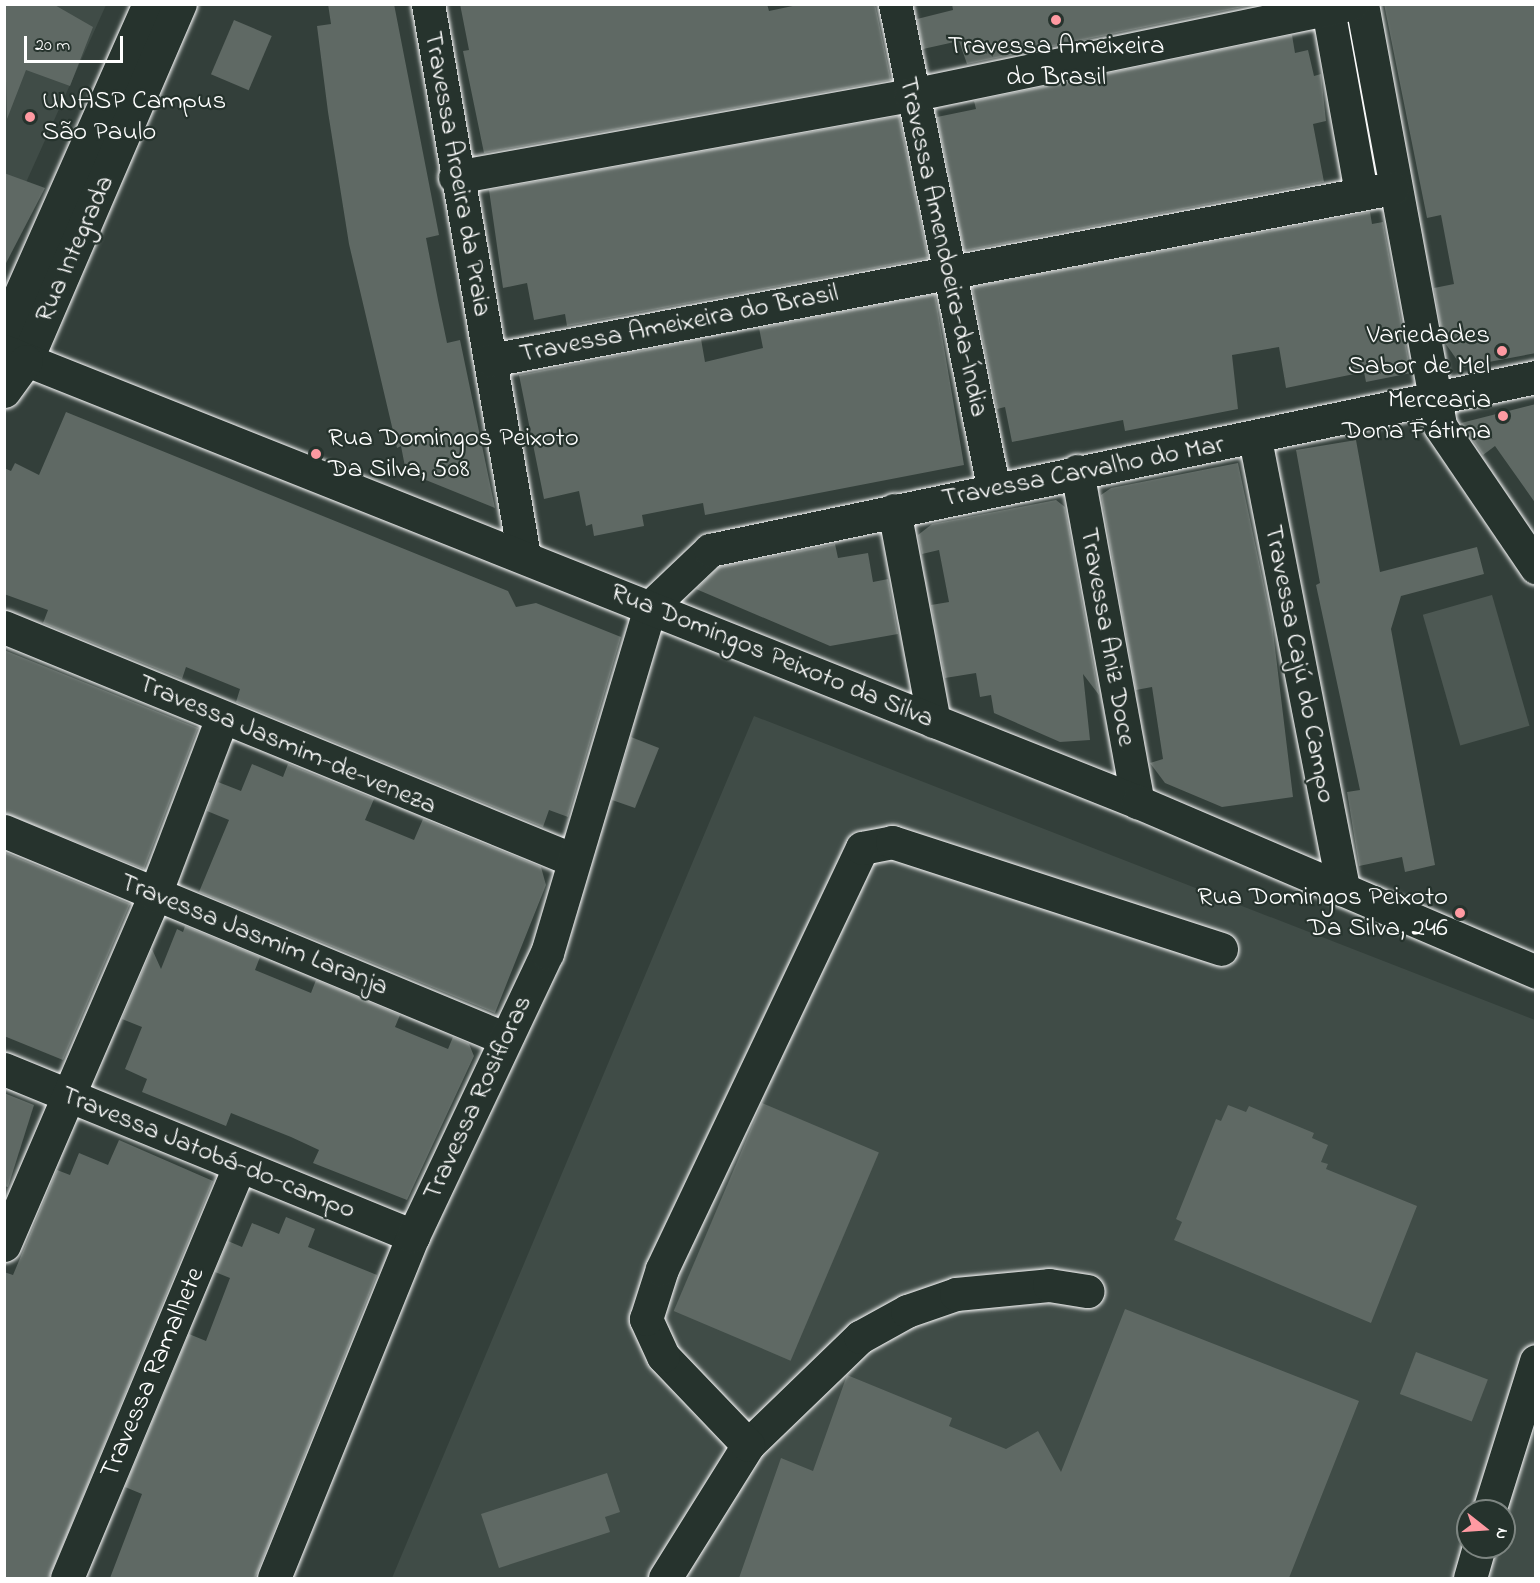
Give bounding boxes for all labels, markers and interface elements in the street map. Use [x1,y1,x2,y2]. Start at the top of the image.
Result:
marker: Travessa Ameixeira do Brasil [1049,13,1063,27]
scale bar [27,24,126,62]
street label: Travessa Aroeira da Praia [416,29,498,319]
place label: Travessa Ameixeira do Brasil [947,30,1165,93]
text: 20 m [35,33,70,59]
street label: Travessa Amendoeira-da-Índia [891,74,995,420]
place label: UNASP Campus São Paulo [42,85,226,148]
marker: UNASP Campus São Paulo [23,110,37,124]
street label: Rua Integrada [28,171,122,327]
street label: Travessa Ameixeira do Brasil [517,277,841,371]
place label: Variedades Sabor de Mel [1348,319,1490,382]
marker: Variedades Sabor de Mel [1495,344,1509,358]
place label: Mercearia Dona Fátima [1342,384,1491,447]
marker: Mercearia Dona Fátima [1496,409,1510,423]
place label: Rua Domingos Peixoto Da Silva, 508 [328,422,579,485]
street label: Travessa Carvalho do Mar [939,429,1227,515]
marker: Rua Domingos Peixoto Da Silva, 508 [309,447,323,461]
street label: Travessa Cajú do Campo [1256,522,1342,806]
street label: Travessa Aniz Doce [1072,525,1142,749]
street label: Rua Domingos Peixoto da Silva [606,576,938,736]
street label: Travessa Jasmim-de-veneza [133,667,441,823]
street label: Travessa Jasmim Laranja [115,866,393,1004]
place label: Rua Domingos Peixoto Da Silva, 246 [1197,881,1448,944]
marker: Rua Domingos Peixoto Da Silva, 246 [1453,906,1467,920]
street label: Travessa Rosifloras [416,990,540,1206]
street label: Travessa Jatobá-do-campo [56,1079,360,1227]
street label: Travessa Ramalhete [94,1263,212,1483]
north arrow [1456,1499,1516,1559]
text: N [1488,1525,1514,1542]

